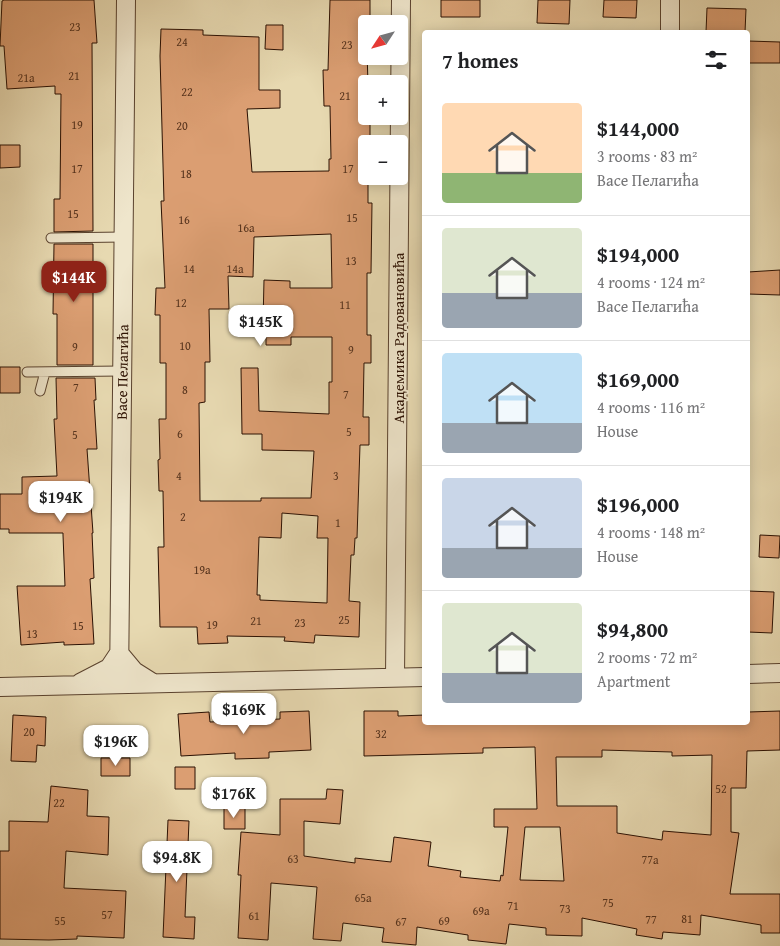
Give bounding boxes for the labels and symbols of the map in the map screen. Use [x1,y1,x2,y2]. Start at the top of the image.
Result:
north arrow [358,15,408,65]
house number: 23 [69,18,81,35]
house number: 24 [176,33,188,50]
house number: 23 [341,36,353,53]
house number: 21 [68,67,80,84]
house number: 21a [17,69,35,86]
house number: 22 [181,83,193,100]
house number: 21 [339,87,351,104]
house number: 19 [71,116,83,133]
house number: 20 [176,117,188,134]
house number: 17 [71,160,83,177]
house number: 17 [342,160,354,177]
house number: 18 [180,165,192,182]
house number: 15 [67,205,79,222]
house number: 15 [346,209,358,226]
house number: 16 [178,211,190,228]
house number: 16a [237,219,255,236]
house number: 13 [345,252,357,269]
street label: Академика Радовановића [388,252,409,423]
pin: $144K [39,260,109,303]
house number: 14 [183,260,195,277]
house number: 14a [226,260,244,277]
house number: 12 [175,294,187,311]
house number: 11 [339,296,351,313]
pin: $145K [226,304,296,347]
street label: Васе Пелагића [111,323,133,420]
house number: 10 [179,337,191,354]
house number: 9 [72,338,78,355]
house number: 9 [348,341,354,358]
house number: 7 [73,379,79,396]
house number: 8 [182,381,188,398]
house number: 7 [343,386,349,403]
house number: 5 [346,423,352,440]
house number: 6 [177,425,183,442]
house number: 5 [72,426,78,443]
house number: 4 [176,467,182,484]
house number: 3 [333,467,339,484]
pin: $194K [26,480,96,523]
house number: 2 [180,508,186,525]
house number: 1 [335,514,341,531]
house number: 19a [193,561,211,578]
house number: 25 [338,611,350,628]
house number: 21 [250,612,262,629]
house number: 23 [294,614,306,631]
house number: 19 [206,616,218,633]
house number: 15 [72,617,84,634]
house number: 13 [26,625,38,642]
pin: $169K [209,692,279,735]
house number: 20 [23,723,35,740]
pin: $196K [81,724,151,767]
house number: 32 [375,725,387,742]
pin: $176K [199,776,269,819]
house number: 52 [715,780,727,797]
house number: 22 [53,794,65,811]
pin: $94.8K [136,840,218,883]
house number: 63 [287,850,299,867]
house number: 77a [641,851,659,868]
house number: 65a [354,889,372,906]
house number: 75 [602,894,614,911]
house number: 71 [507,897,519,914]
house number: 73 [559,900,571,917]
house number: 69a [472,902,490,919]
house number: 57 [101,906,113,923]
house number: 61 [248,907,260,924]
house number: 81 [681,910,693,927]
house number: 77 [645,911,657,928]
house number: 55 [54,912,66,929]
house number: 69 [438,912,450,929]
house number: 67 [395,913,407,930]

